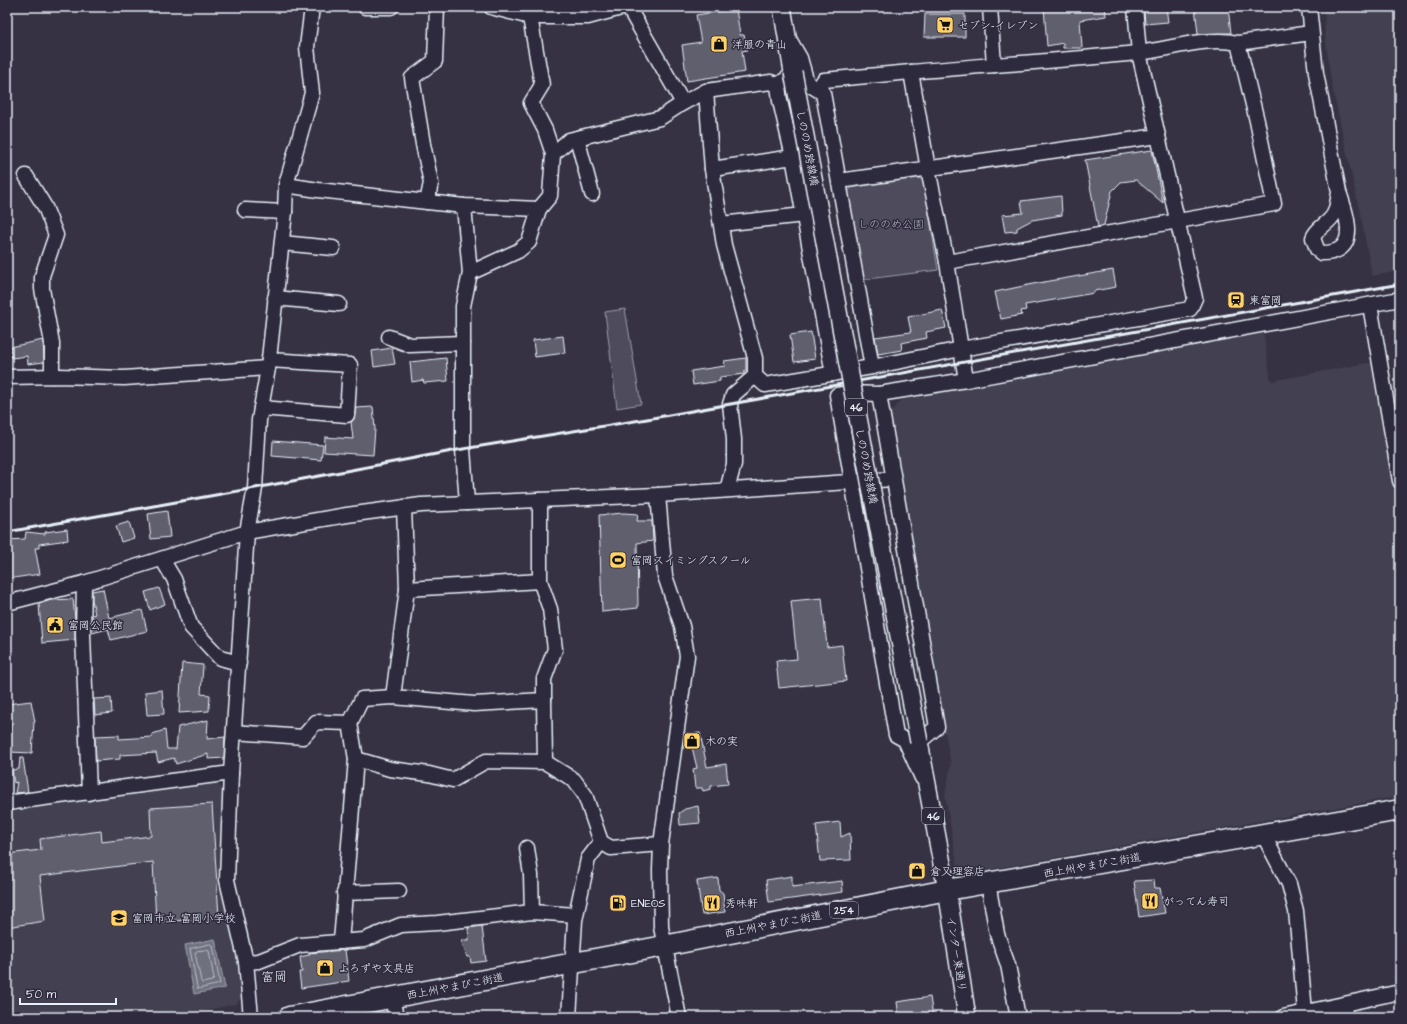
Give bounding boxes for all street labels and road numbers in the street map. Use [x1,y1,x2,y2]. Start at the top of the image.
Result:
street label: しののめ跨線橋 [793,109,822,187]
road number: 46 [845,399,867,415]
street label: しののめ跨線橋 [852,427,881,505]
road number: 46 [922,808,944,824]
street label: 西上州やまびこ街道 [1042,850,1142,881]
road number: 254 [830,902,858,918]
street label: 西上州やまびこ街道 [723,908,823,941]
street label: インター東通り [943,915,970,993]
street label: 西上州やまびこ街道 [405,970,505,1003]

